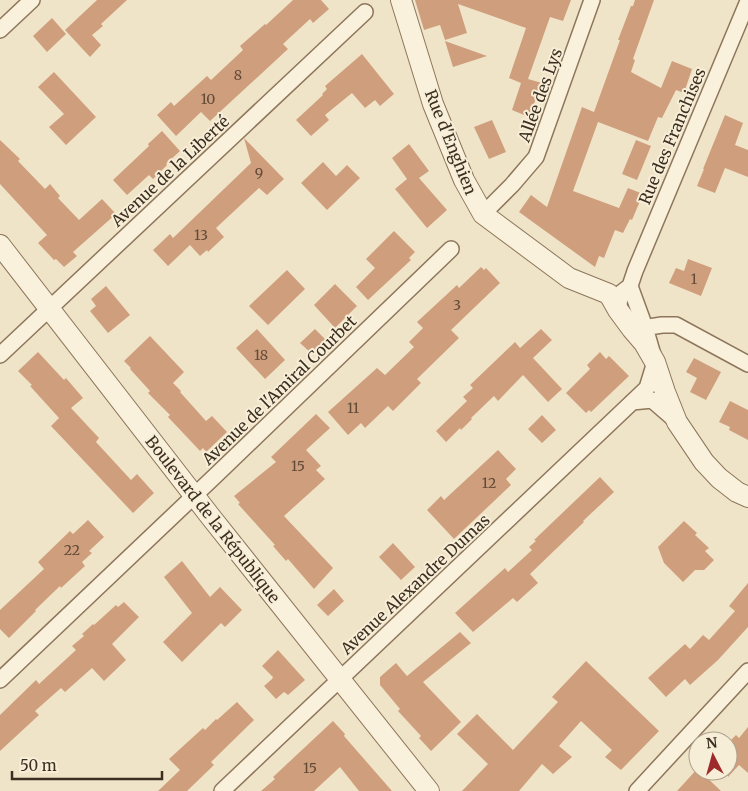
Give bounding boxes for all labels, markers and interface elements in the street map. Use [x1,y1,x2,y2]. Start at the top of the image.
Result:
street label: Allée des Lys [513,45,566,146]
street label: Rue des Franchises [634,65,710,207]
house number: 8 [234,66,242,84]
street label: Rue d'Enghien [421,87,481,198]
house number: 10 [201,90,215,108]
street label: Avenue de la Liberté [106,111,233,231]
house number: 9 [255,164,263,182]
house number: 13 [194,226,208,244]
house number: 1 [691,270,697,288]
house number: 3 [453,296,461,314]
street label: Avenue de l'Amiral Courbet [197,311,361,470]
house number: 18 [254,346,268,364]
house number: 11 [347,399,359,417]
street label: Boulevard de la République [141,431,285,607]
house number: 15 [291,457,305,475]
house number: 12 [482,474,496,492]
street label: Avenue Alexandre Dumas [336,510,494,659]
house number: 22 [64,541,80,559]
north arrow [688,731,738,781]
text: N [705,734,718,753]
scale bar [12,748,162,780]
text: 50 m [20,756,57,775]
house number: 15 [303,759,317,777]

